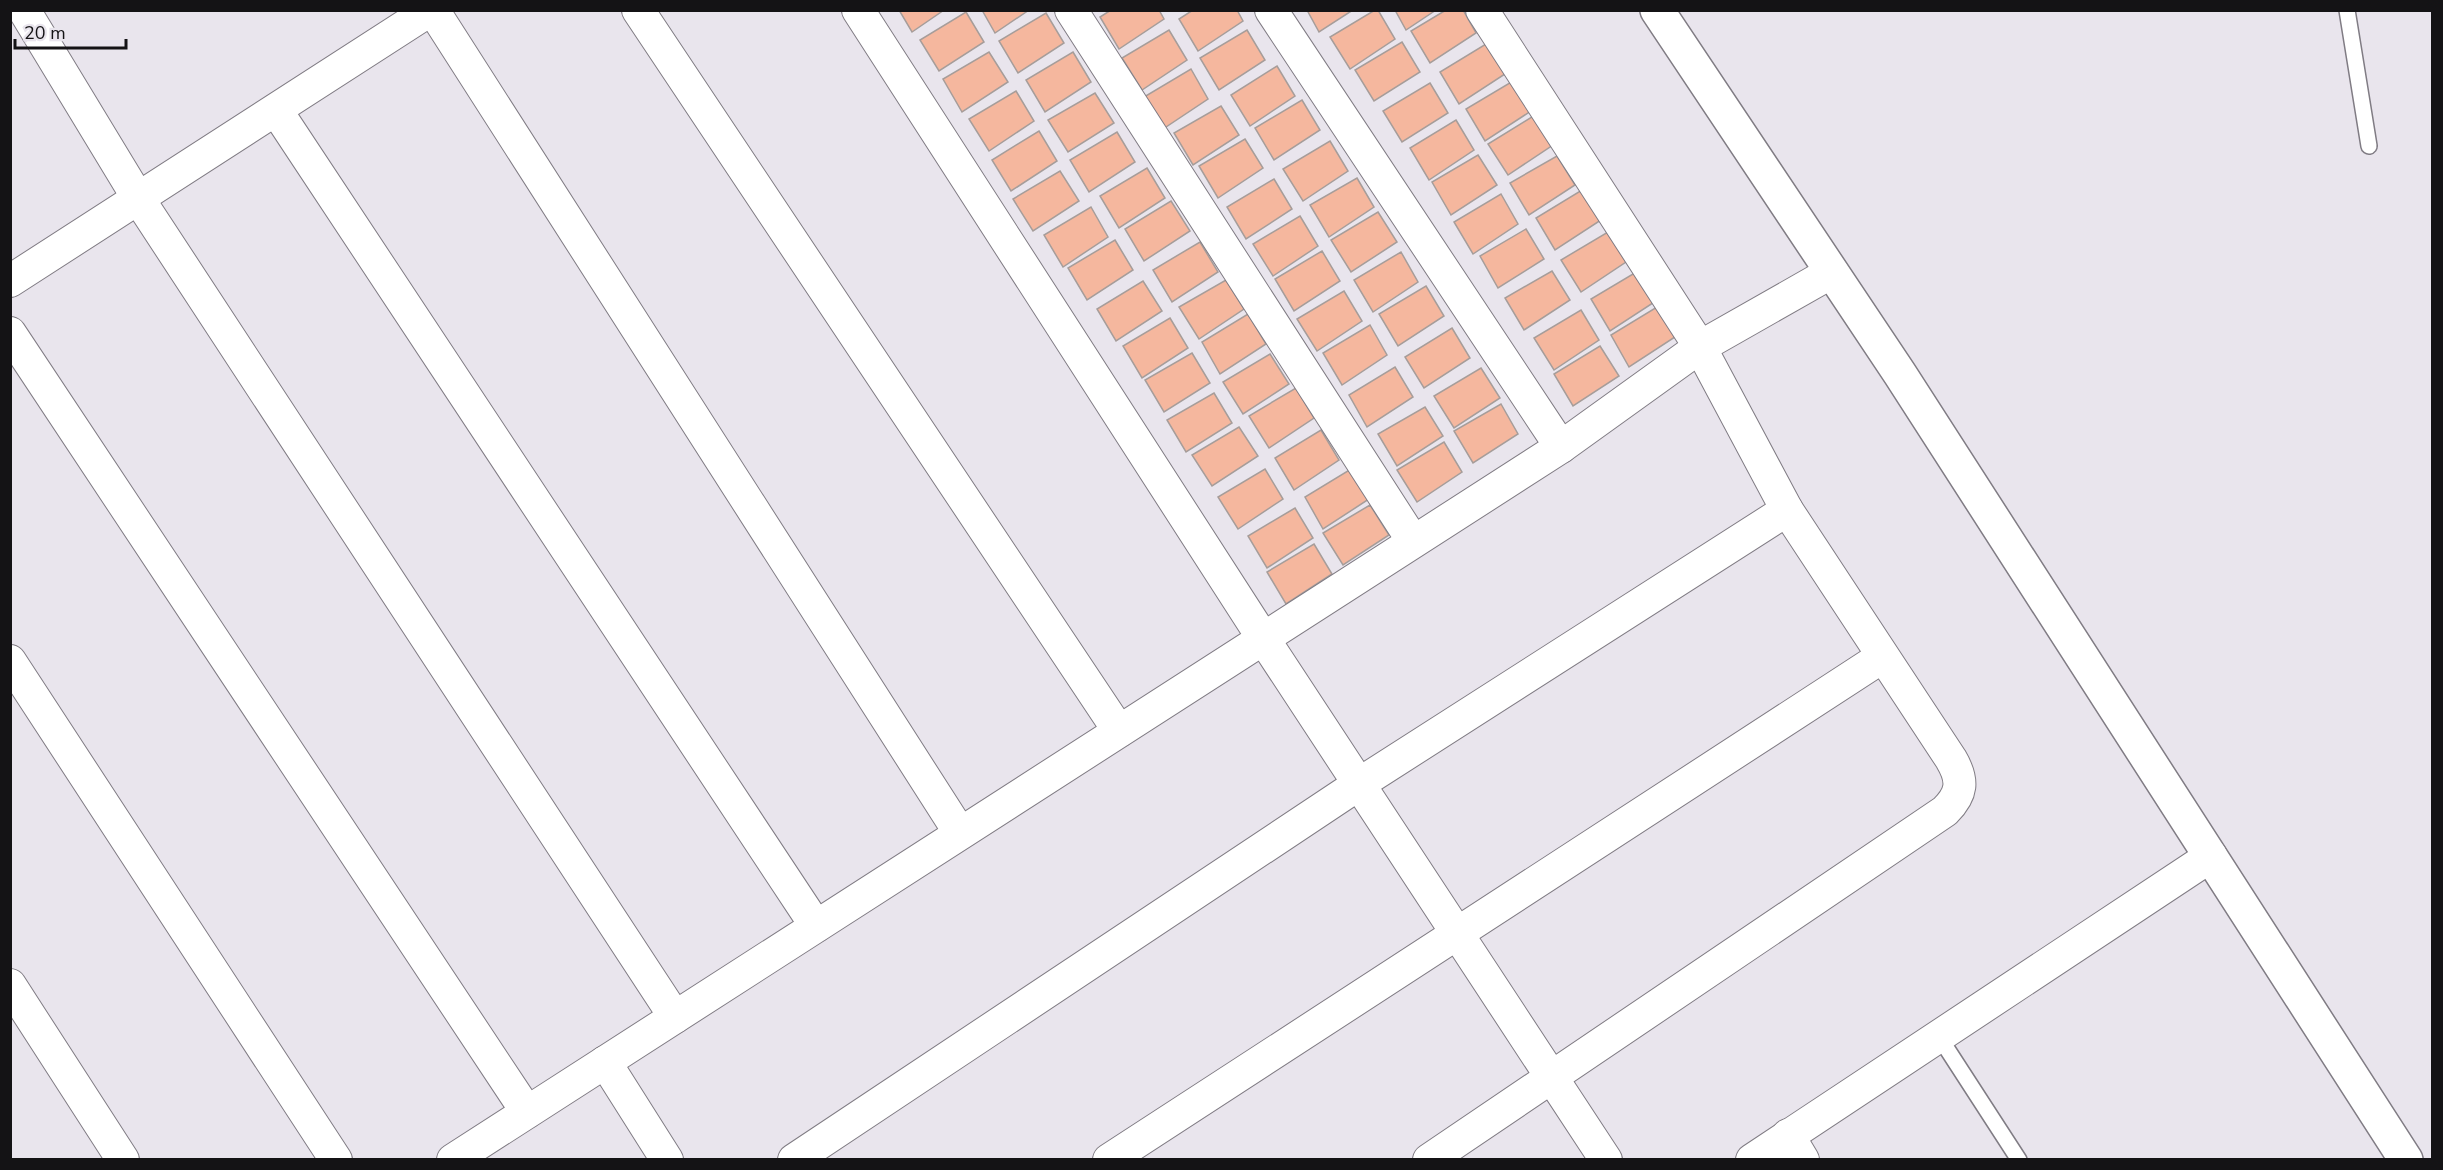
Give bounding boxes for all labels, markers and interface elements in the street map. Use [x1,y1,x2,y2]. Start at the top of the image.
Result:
scale bar [15,12,126,50]
text: 20 m [24,21,66,45]

